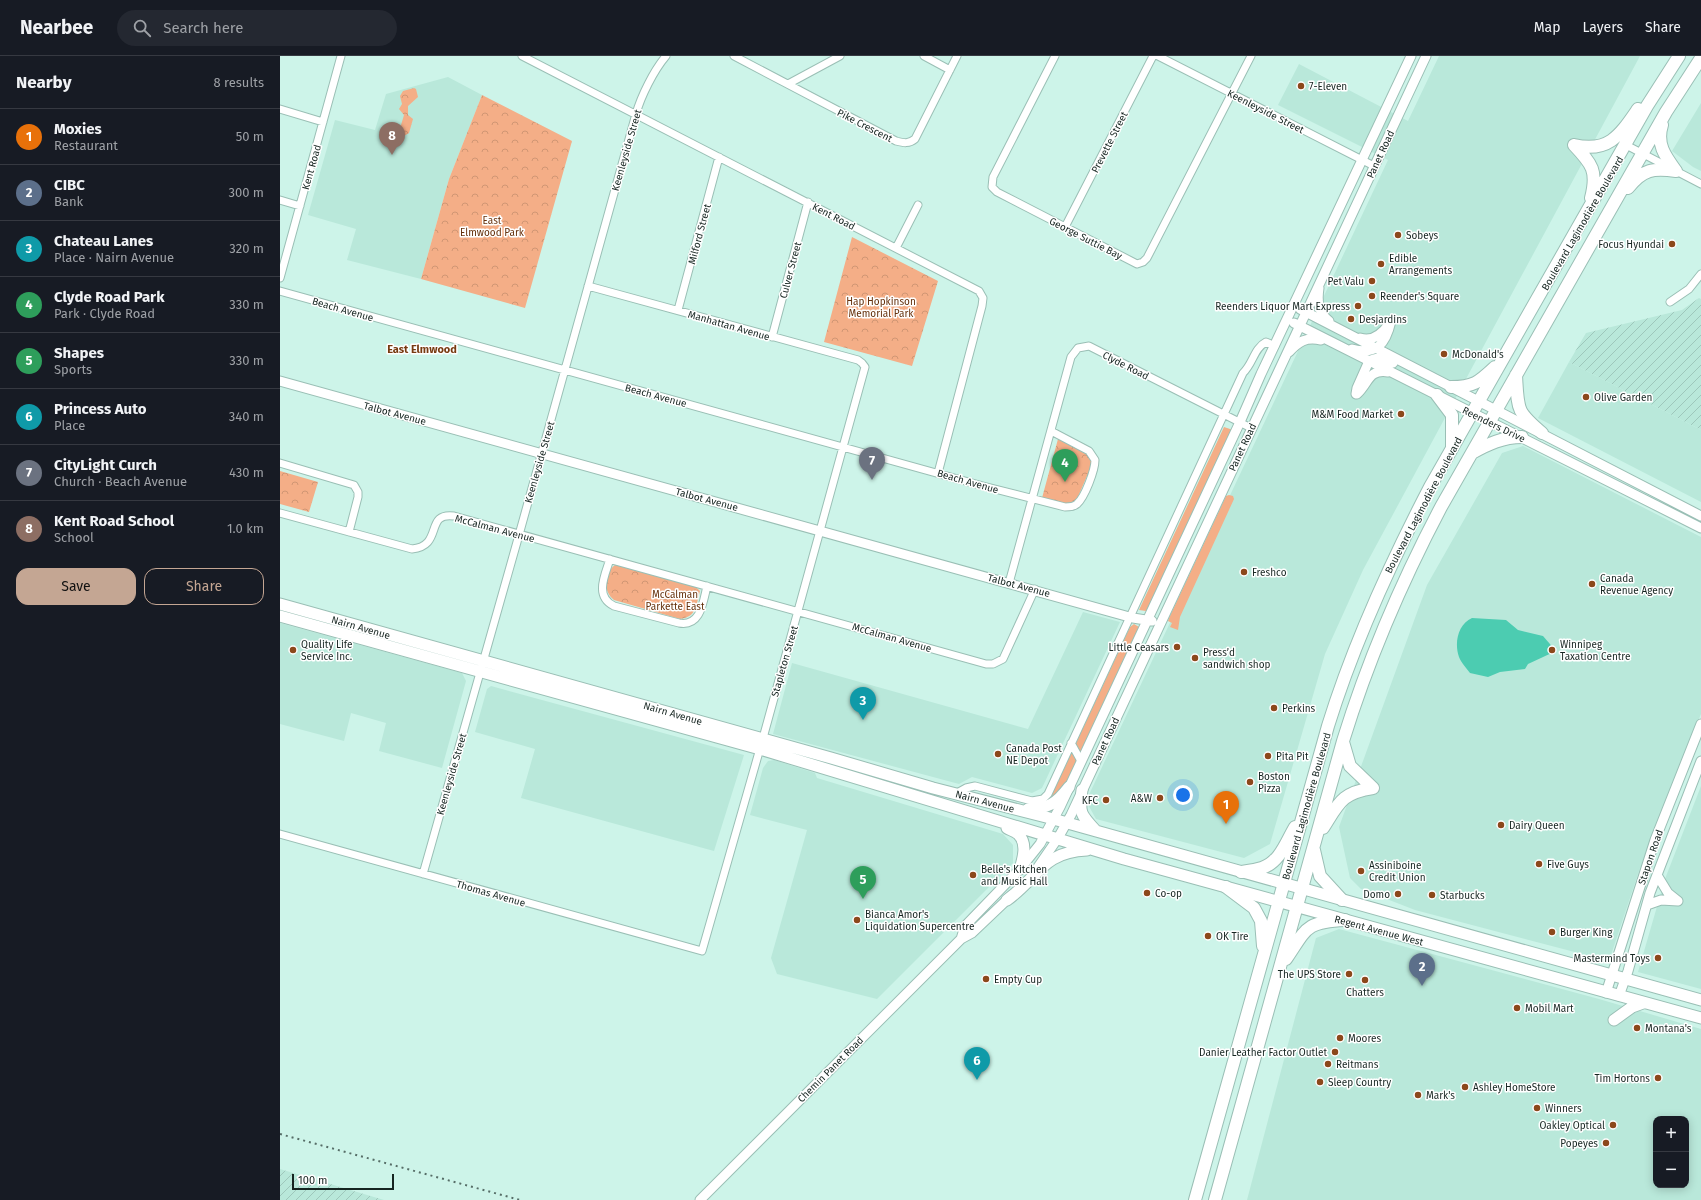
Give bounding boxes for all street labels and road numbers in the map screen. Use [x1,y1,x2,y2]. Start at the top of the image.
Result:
street label: Keenleyside Street [1225,87,1306,137]
street label: Pike Crescent [835,107,895,145]
street label: Keenleyside Street [610,108,644,192]
street label: Prevette Street [1089,109,1131,175]
street label: Panet Road [1365,129,1397,180]
street label: Kent Road [300,143,324,191]
street label: Boulevard Lagimodière Boulevard [1539,154,1626,293]
street label: Kent Road [810,201,857,233]
street label: Milford Street [686,202,714,266]
street label: George Suttie Bay [1047,215,1124,262]
street label: Culver Street [778,240,804,300]
street label: Beach Avenue [311,295,375,324]
street label: Manhattan Avenue [686,309,771,343]
street label: Clyde Road [1100,349,1151,383]
street label: Beach Avenue [624,382,688,410]
street label: Talbot Avenue [362,400,427,428]
street label: Reenders Drive [1460,404,1527,445]
street label: Keenleyside Street [523,420,557,504]
street label: Panet Road [1227,422,1259,473]
street label: Boulevard Lagimodière Boulevard [1383,435,1465,576]
street label: Beach Avenue [936,467,1000,496]
street label: Talbot Avenue [674,486,739,514]
street label: McCalman Avenue [454,513,536,545]
street label: Talbot Avenue [986,572,1051,600]
street label: Nairn Avenue [330,614,392,642]
street label: McCalman Avenue [851,621,933,655]
street label: Stapleton Street [769,624,801,698]
street label: Nairn Avenue [642,700,704,728]
street label: Panet Road [1090,716,1122,767]
street label: Boulevard Lagimodière Boulevard [1280,731,1334,881]
street label: Keenleyside Street [435,732,469,816]
street label: Nairn Avenue [954,788,1016,816]
street label: Stapon Road [1636,828,1666,887]
street label: Thomas Avenue [455,878,527,910]
street label: Regent Avenue West [1333,913,1425,949]
street label: Chemin Panet Road [795,1034,866,1105]

